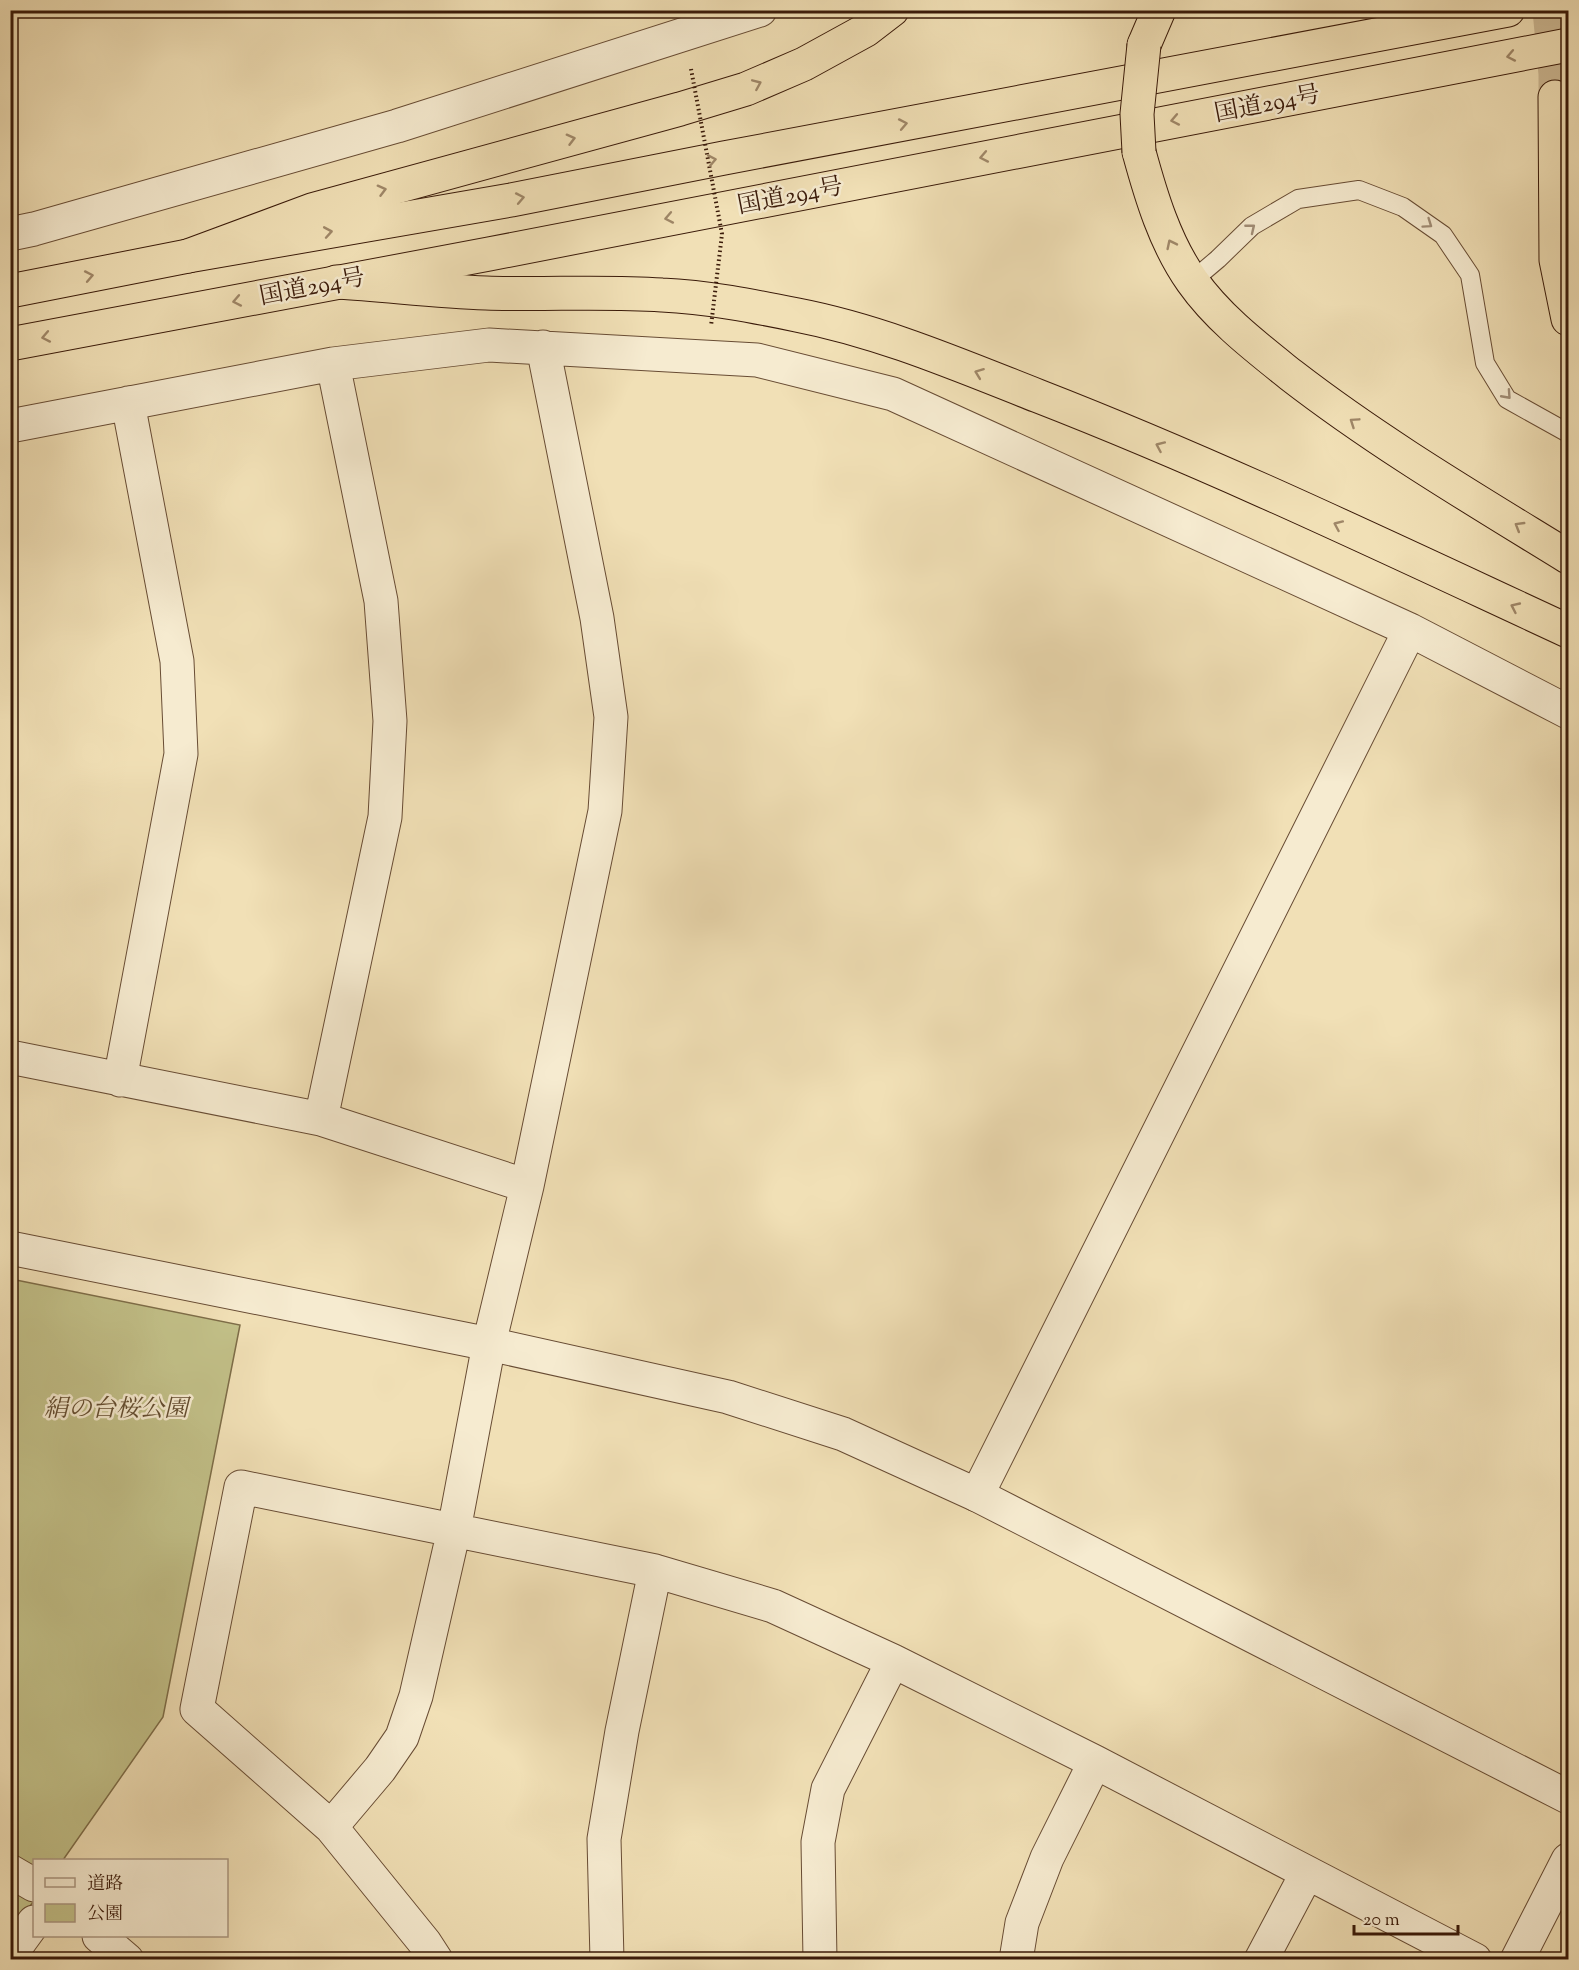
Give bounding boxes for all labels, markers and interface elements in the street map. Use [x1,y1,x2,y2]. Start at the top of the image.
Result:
one-way arrow [1506,49,1516,62]
street label: 国道294号 [1212,78,1323,132]
one-way arrow [751,79,762,91]
one-way arrow [1171,113,1181,126]
one-way arrow [898,118,908,131]
one-way arrow [565,134,576,146]
one-way arrow [979,150,989,163]
one-way arrow [706,154,716,167]
street label: 国道294号 [735,170,846,224]
one-way arrow [377,185,387,198]
one-way arrow [515,192,525,205]
one-way arrow [664,211,674,224]
one-way arrow [1421,217,1432,228]
one-way arrow [1244,225,1255,236]
one-way arrow [323,226,333,239]
one-way arrow [1167,239,1179,250]
street label: 国道294号 [257,261,368,315]
one-way arrow [83,270,93,283]
one-way arrow [233,294,243,307]
one-way arrow [41,330,51,343]
one-way arrow [975,368,986,380]
one-way arrow [1499,388,1510,399]
one-way arrow [1350,418,1361,429]
one-way arrow [1155,441,1166,453]
one-way arrow [1334,520,1345,532]
one-way arrow [1514,523,1525,534]
one-way arrow [1511,602,1522,614]
park label: 絹の台桜公園 [44,1393,192,1427]
legend [33,1859,228,1937]
text: 道路 [87,1872,123,1898]
scale bar [1354,1898,1458,1936]
text: 公園 [87,1902,123,1928]
text: 20 m [1363,1908,1400,1934]

